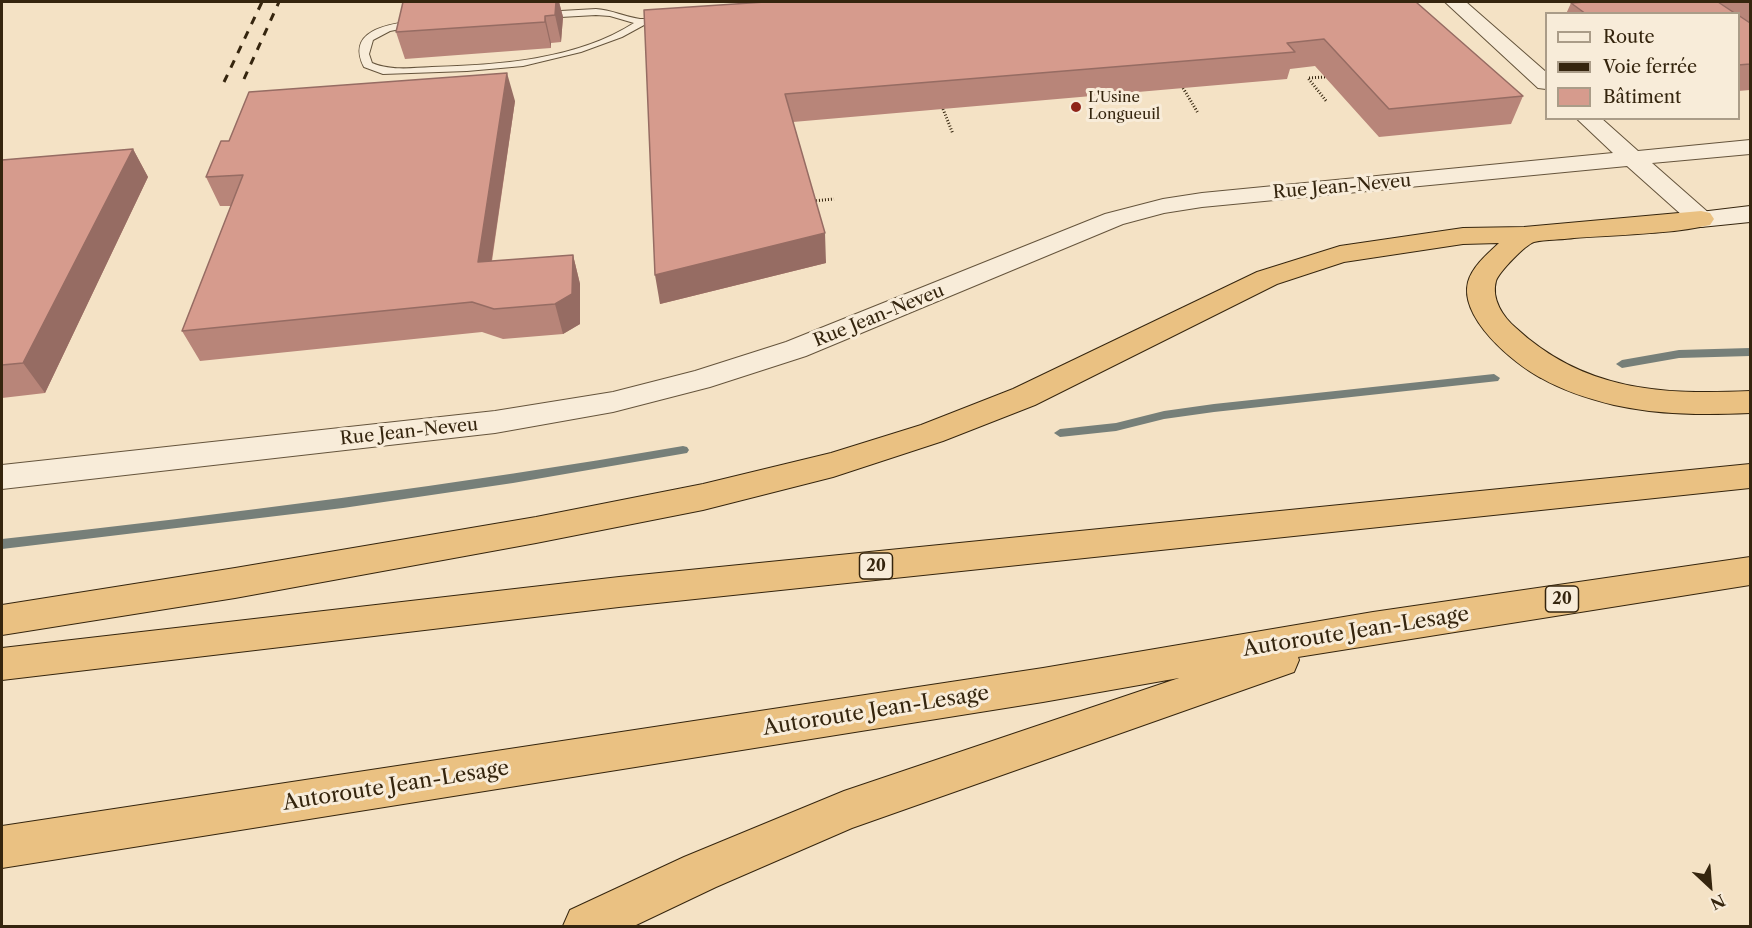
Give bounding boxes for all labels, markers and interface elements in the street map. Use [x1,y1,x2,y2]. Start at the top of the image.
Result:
legend [1545,12,1740,120]
text: Route [1603,26,1655,48]
text: Voie ferrée [1603,56,1697,78]
text: Bâtiment [1603,86,1681,108]
place label: L'Usine Longueuil [1088,89,1160,124]
marker: L'Usine Longueuil [1069,100,1083,114]
street label: Rue Jean-Neveu [1272,170,1412,204]
street label: Rue Jean-Neveu [811,280,947,352]
street label: Rue Jean-Neveu [339,414,479,450]
road number: 20 [860,553,892,579]
road number: 20 [1546,586,1578,612]
street label: Autoroute Jean-Lesage [1241,602,1471,662]
street label: Autoroute Jean-Lesage [761,681,991,741]
street label: Autoroute Jean-Lesage [281,756,511,816]
north arrow [1680,856,1740,916]
text: N [1707,890,1729,914]

